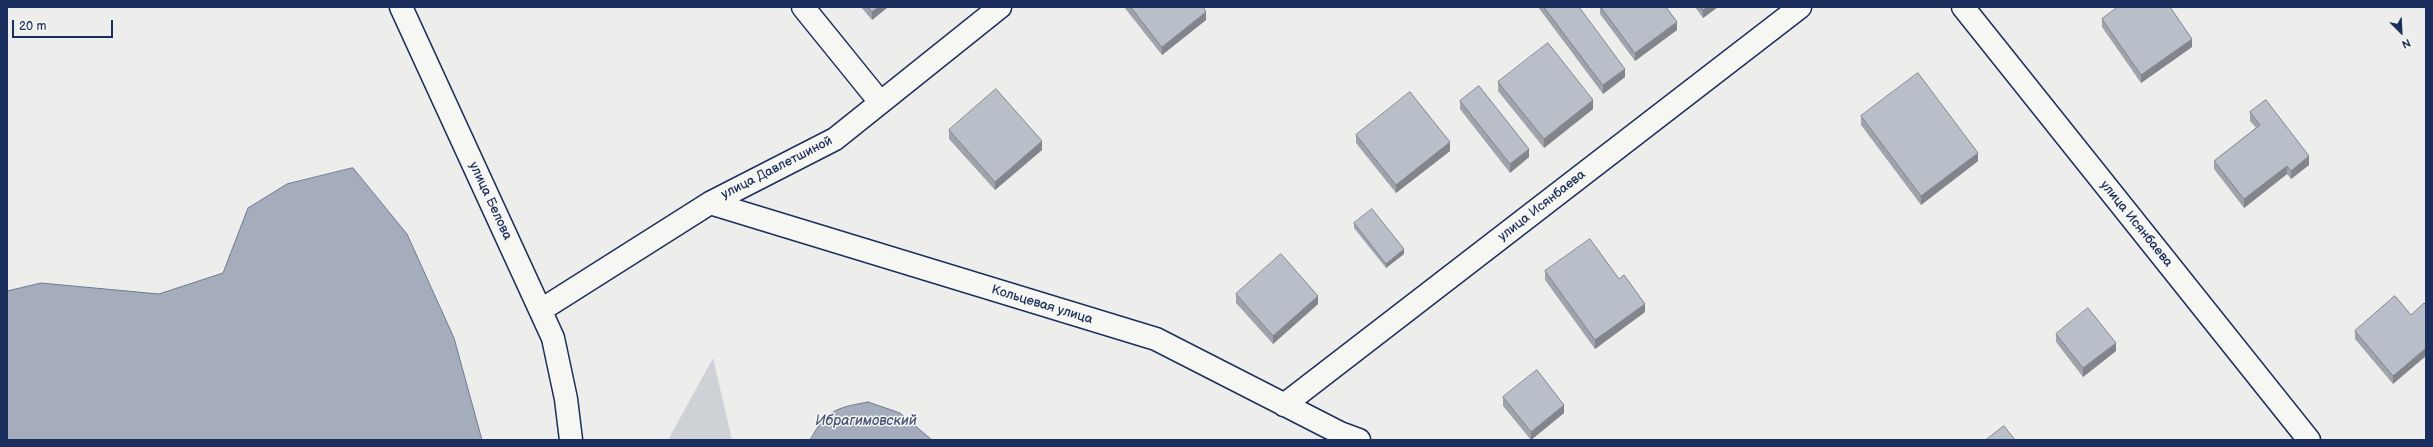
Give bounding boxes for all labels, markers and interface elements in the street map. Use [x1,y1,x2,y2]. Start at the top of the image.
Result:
scale bar [14,12,115,38]
north arrow [2381,12,2421,52]
text: 20 m [19,19,46,34]
text: N [2400,36,2413,51]
street label: улица Давлетшиной [719,133,835,203]
street label: улица Белова [465,159,515,243]
street label: улица Исянбаева [1495,167,1589,245]
street label: улица Исянбаева [2096,178,2176,270]
street label: Кольцевая улица [990,282,1094,328]
water label: Ибрагимовский [815,413,917,429]

